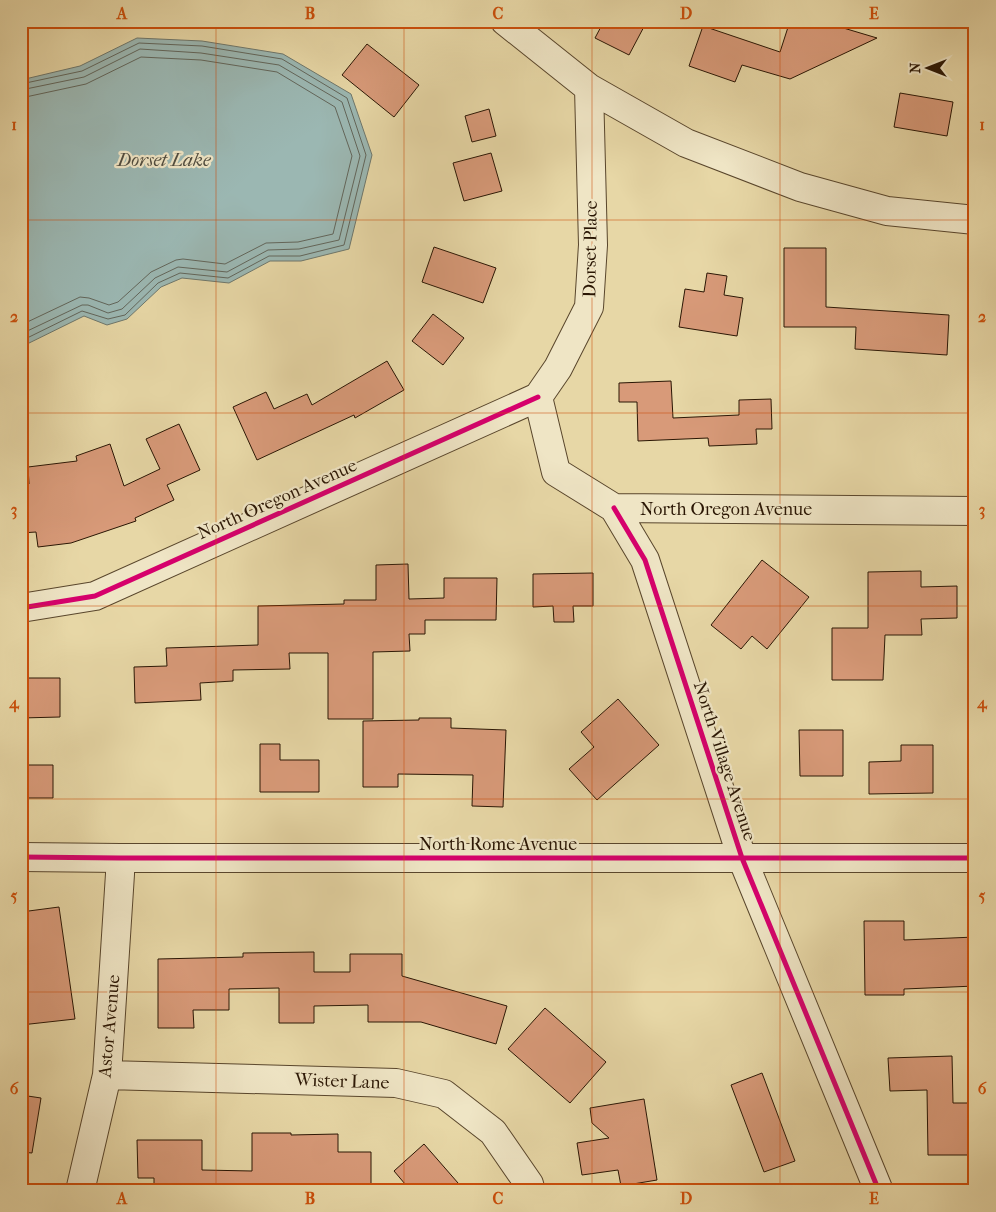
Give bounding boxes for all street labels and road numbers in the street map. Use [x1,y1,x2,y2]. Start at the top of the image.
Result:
street label: Dorset Place [579,200,602,298]
street label: North Oregon Avenue [194,455,360,544]
street label: North Oregon Avenue [640,499,812,520]
street label: North Village Avenue [689,679,760,844]
street label: North Rome Avenue [419,834,577,855]
street label: Astor Avenue [94,974,124,1079]
street label: Wister Lane [293,1069,390,1094]

